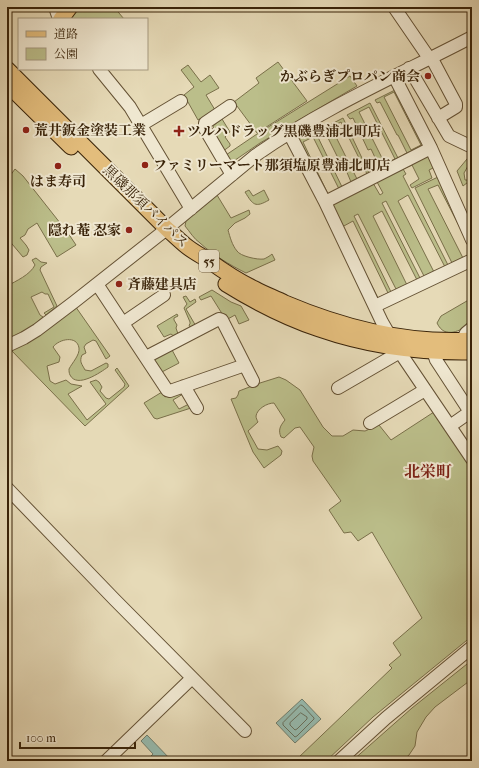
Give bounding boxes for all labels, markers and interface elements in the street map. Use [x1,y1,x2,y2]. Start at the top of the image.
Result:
legend [18,18,148,70]
text: 道路 [54,27,78,41]
text: 公園 [54,47,78,61]
place label: かぶらぎプロパン商会 [280,68,420,85]
marker: かぶらぎプロパン商会 [423,71,433,81]
place label: 荒井鈑金塗装工業 [34,122,146,139]
place label: ツルハドラッグ黒磯豊浦北町店 [187,123,381,140]
marker: 荒井鈑金塗装工業 [21,125,31,135]
marker: ツルハドラッグ黒磯豊浦北町店 [174,126,184,136]
place label: ファミリーマート那須塩原豊浦北町店 [153,157,391,174]
marker: ファミリーマート那須塩原豊浦北町店 [140,160,150,170]
marker: はま寿司 [53,161,63,171]
street label: 黒磯那須バイパス [100,161,192,251]
place label: はま寿司 [30,173,86,190]
place label: 隠れ菴 忍家 [48,222,121,239]
marker: 隠れ菴 忍家 [124,225,134,235]
road number: 55 [199,250,219,272]
place label: 斉藤建具店 [127,276,197,293]
marker: 斉藤建具店 [114,279,124,289]
district label: 北栄町 [404,462,452,481]
scale bar [20,724,135,750]
text: 100 m [26,731,56,745]

